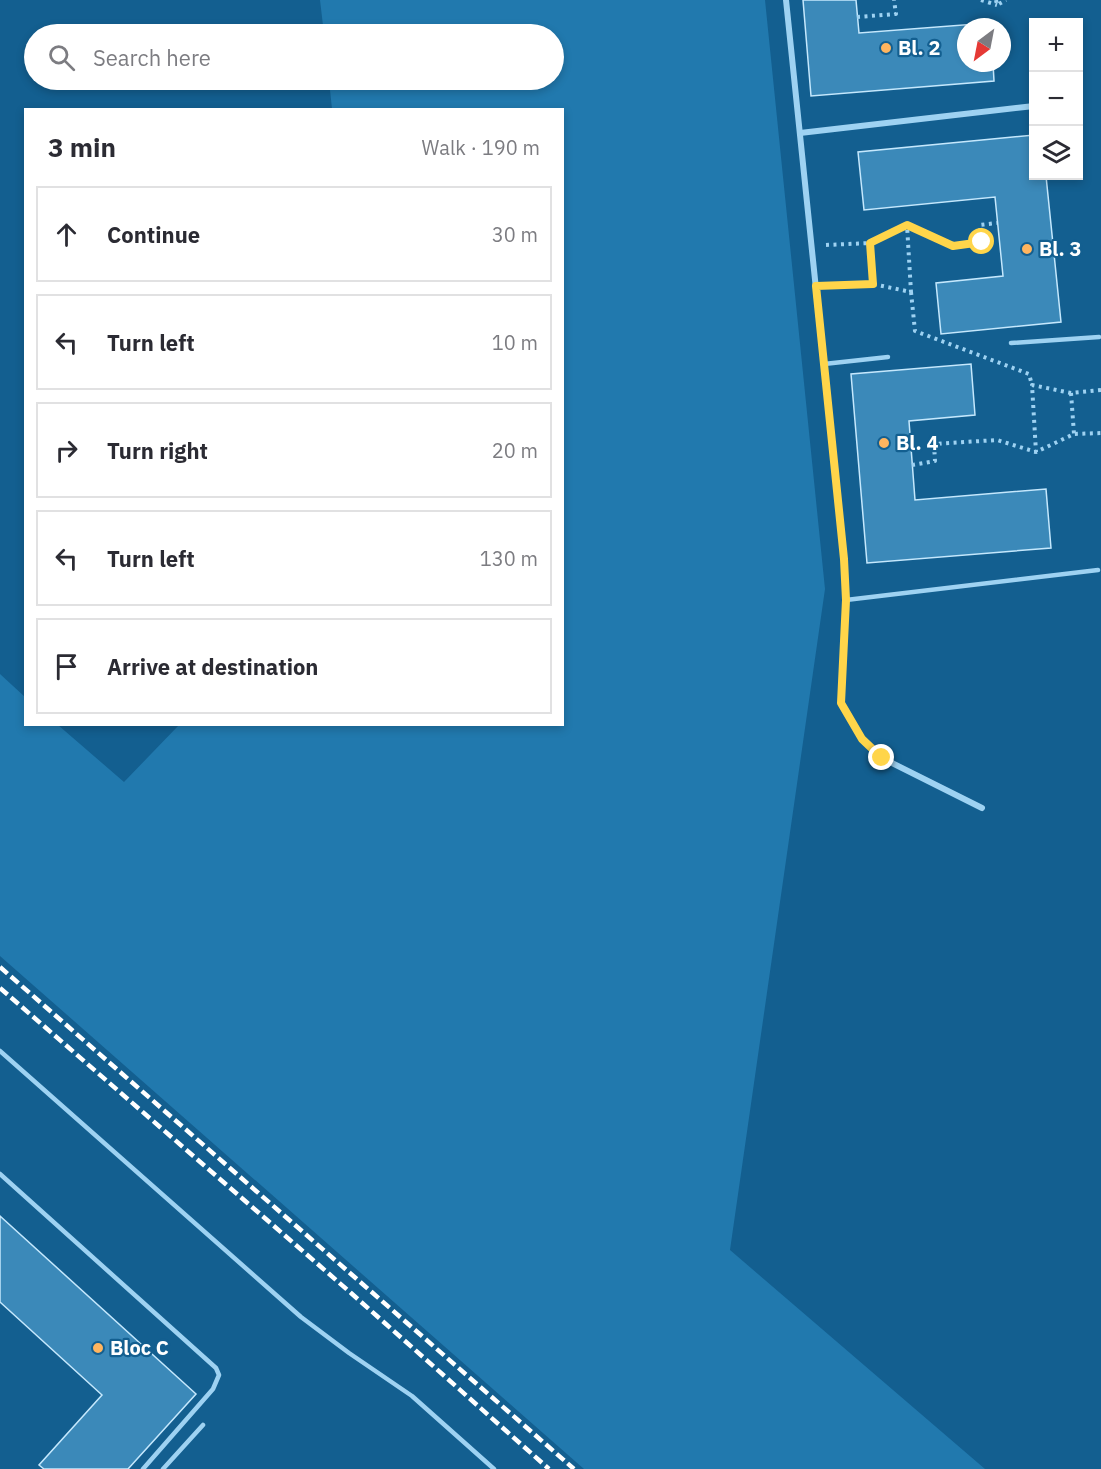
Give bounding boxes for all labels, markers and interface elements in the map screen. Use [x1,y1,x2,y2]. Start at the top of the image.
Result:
north arrow [957,18,1011,72]
map controls [1029,18,1083,180]
button: + [1029,18,1083,72]
search box [24,24,564,90]
place label: Bl. 2 [898,34,941,61]
icon: search [45,41,78,74]
marker: Bl. 2 [879,41,893,55]
text: Search here [93,43,211,72]
button: − [1029,72,1083,126]
button: layers [1029,126,1083,180]
text: 3 min [48,130,116,164]
text: Walk · 190 m [422,134,540,161]
icon: ahead [50,218,83,251]
text: Continue [107,220,200,249]
text: 30 m [492,221,538,248]
route start [968,228,994,254]
place label: Bl. 3 [1039,235,1082,262]
marker: Bl. 3 [1020,242,1034,256]
icon: left [50,326,83,359]
text: Turn left [107,328,195,357]
text: 10 m [492,329,538,356]
place label: Bl. 4 [896,429,939,456]
icon: right [50,434,83,467]
text: Turn right [107,436,208,465]
marker: Bl. 4 [877,436,891,450]
text: 20 m [492,437,538,464]
icon: left [50,542,83,575]
text: Turn left [107,544,195,573]
text: 130 m [480,545,538,572]
icon: arrive [50,650,83,683]
text: Arrive at destination [107,652,318,681]
route end [868,744,894,770]
place label: Bloc C [110,1334,169,1361]
marker: Bloc C [91,1341,105,1355]

